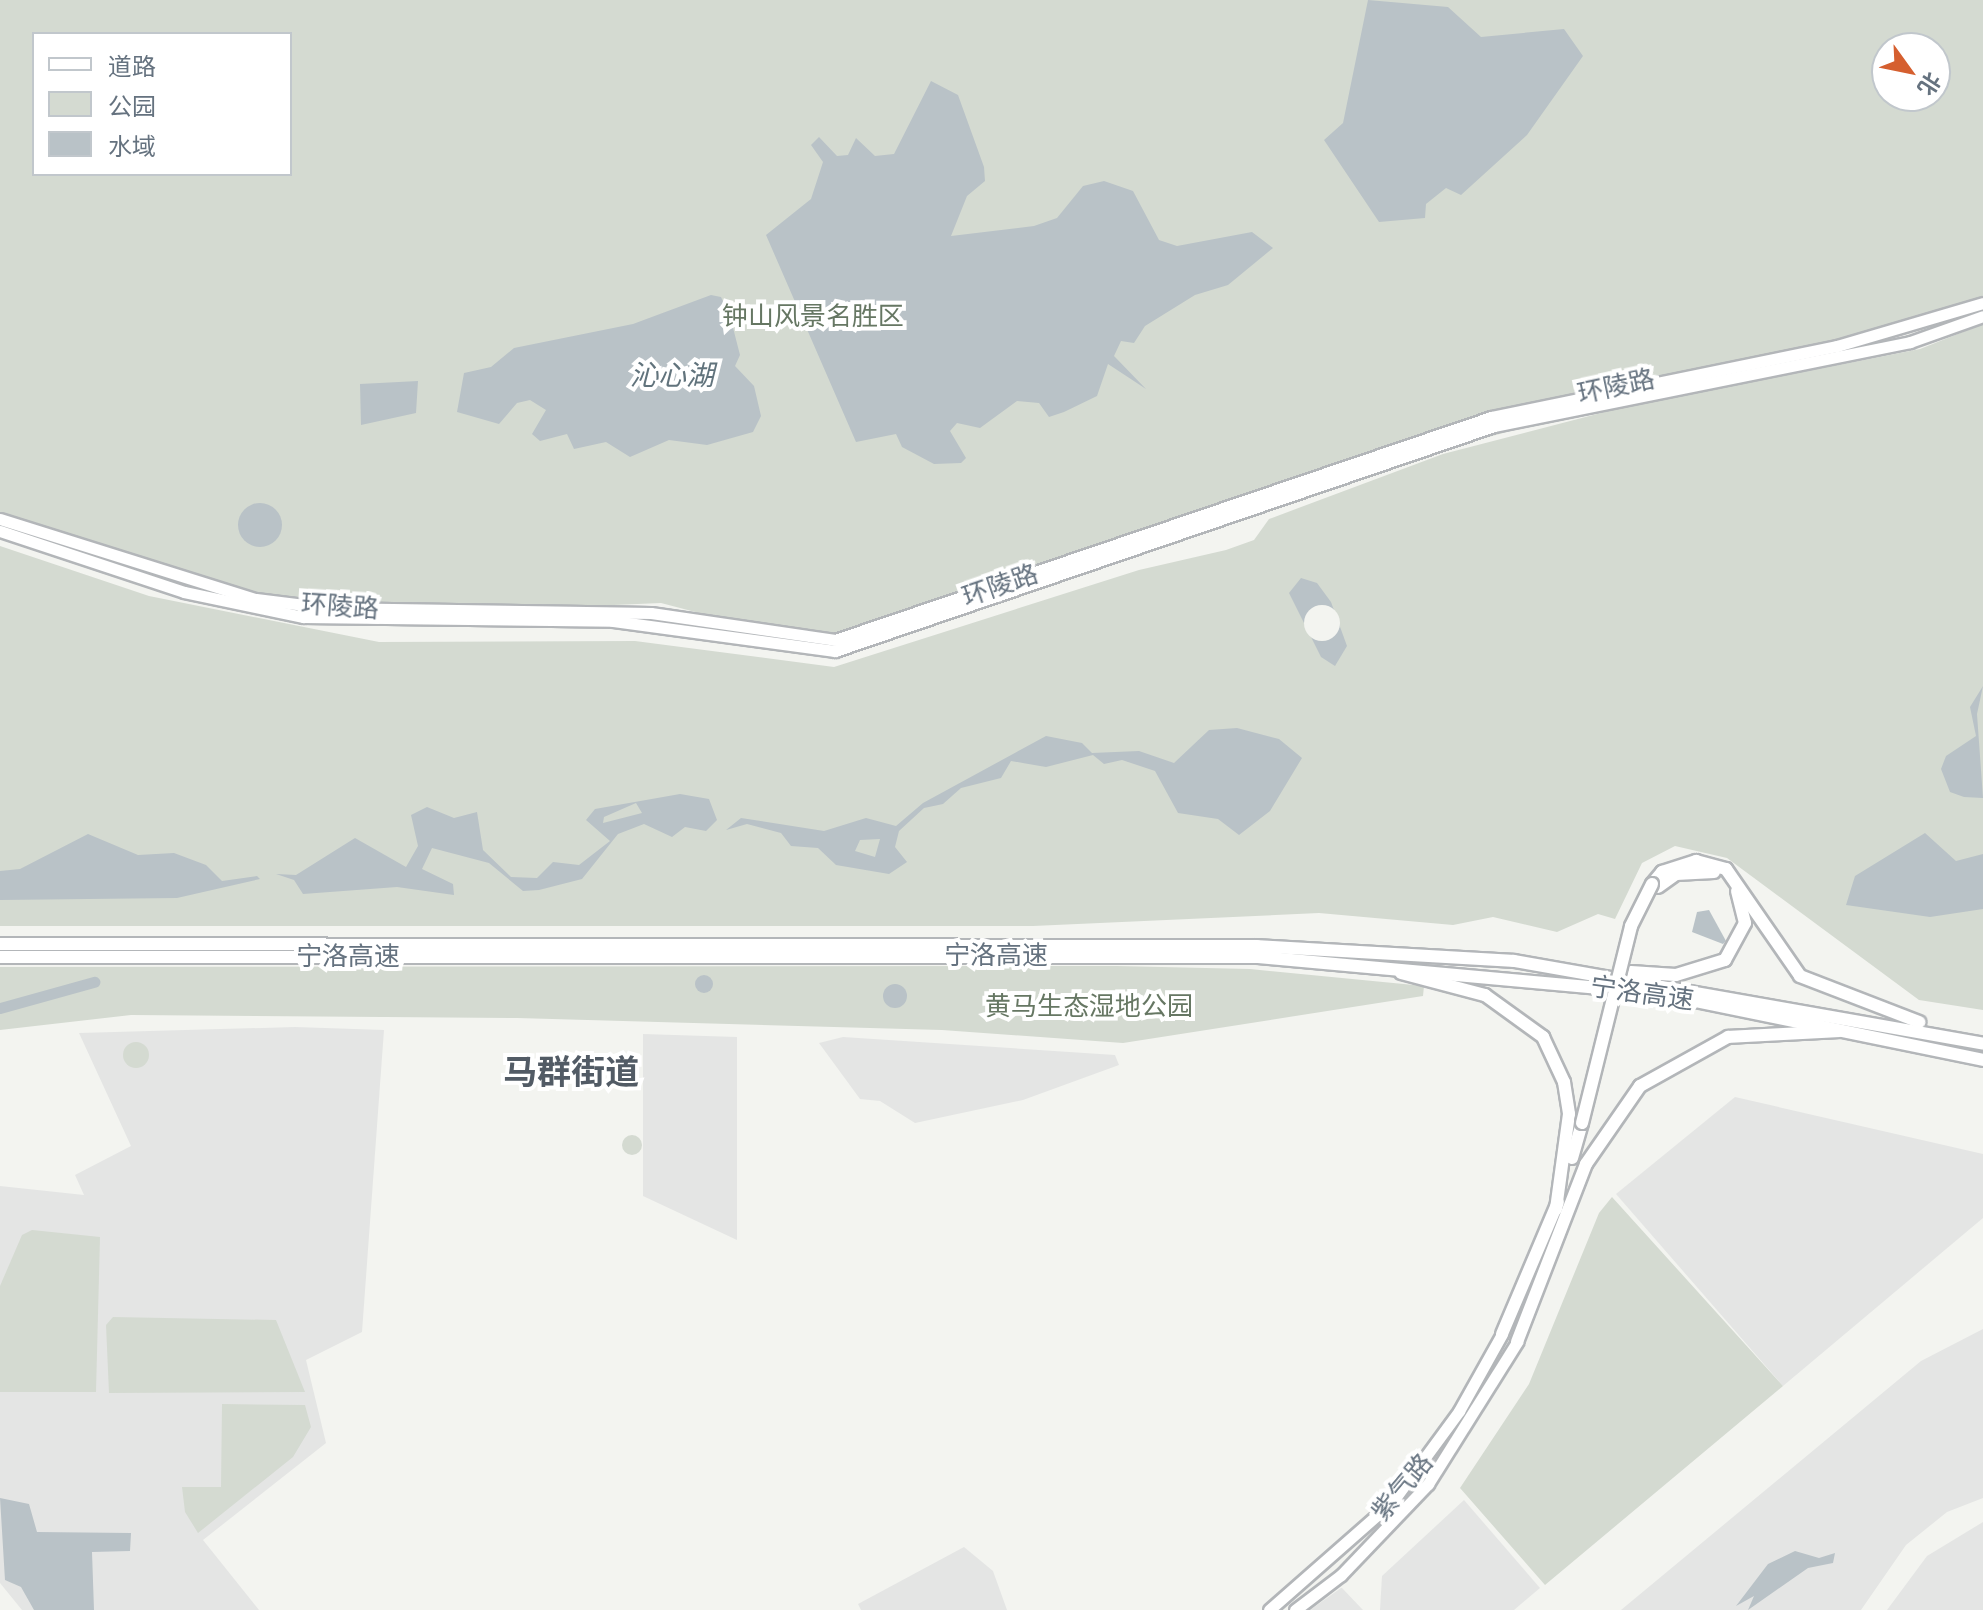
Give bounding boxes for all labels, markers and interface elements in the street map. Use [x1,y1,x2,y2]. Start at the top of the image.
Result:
legend [32,32,292,176]
north arrow [1871,32,1951,112]
text: 道路 [108,52,156,80]
text: 北 [1913,68,1946,100]
text: 公园 [108,92,156,120]
text: 水域 [108,132,156,160]
park label: 钟山风景名胜区 [722,300,904,332]
water label: 沁心湖 [630,358,714,392]
street label: 环陵路 [1575,363,1657,409]
street label: 环陵路 [958,558,1042,612]
street label: 环陵路 [300,588,380,624]
street label: 宁洛高速 [944,939,1048,971]
street label: 宁洛高速 [296,940,400,972]
street label: 宁洛高速 [1588,970,1696,1016]
park label: 黄马生态湿地公园 [985,990,1193,1022]
district label: 马群街道 [503,1053,639,1093]
street label: 紫气路 [1365,1447,1439,1527]

